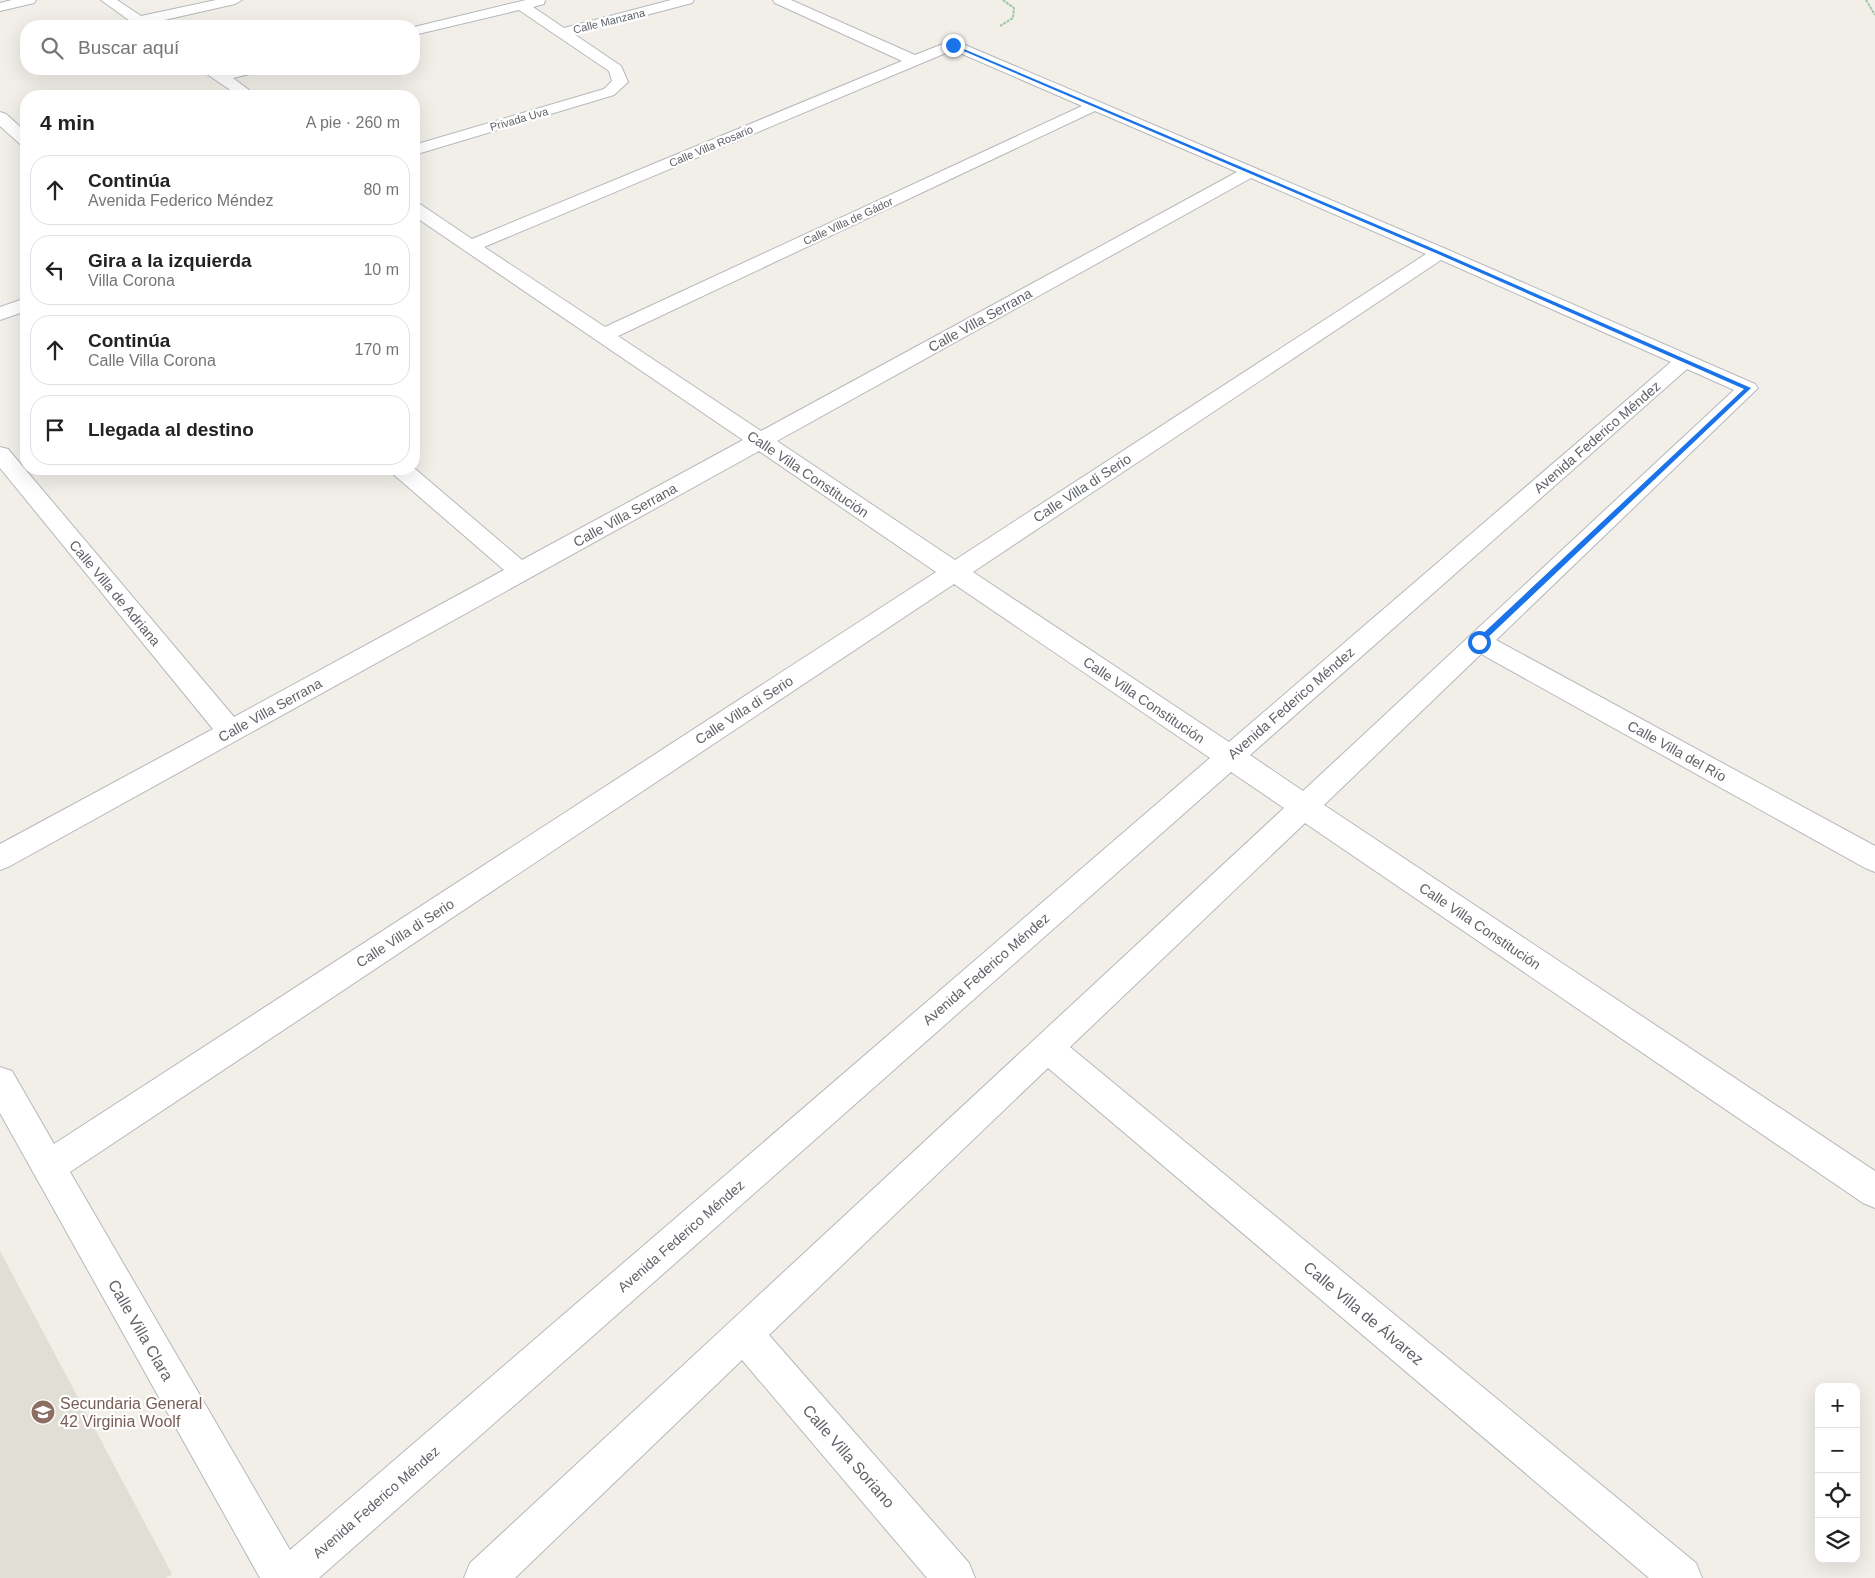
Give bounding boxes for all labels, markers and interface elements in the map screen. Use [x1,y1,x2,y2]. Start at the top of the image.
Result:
street label: Calle Manzana [572,6,647,36]
search box [20,20,420,75]
icon: search [38,34,66,62]
route end [942,34,965,57]
text: Buscar aquí [78,37,179,58]
street label: Privada Uva [489,105,550,133]
text: 4 min [40,111,95,134]
text: A pie · 260 m [306,114,400,131]
street label: Calle Villa Rosario [667,123,755,169]
text: Continúa [88,170,170,191]
icon: ahead [41,176,69,204]
text: 80 m [363,181,399,198]
text: Avenida Federico Méndez [88,192,274,209]
street label: Calle Villa de Gádor [801,195,895,247]
text: Gira a la izquierda [88,250,252,271]
icon: left [41,256,69,284]
text: 10 m [363,261,399,278]
text: Villa Corona [88,272,175,289]
street label: Calle Villa Serrana [926,285,1035,355]
text: Continúa [88,330,170,351]
icon: ahead [41,336,69,364]
text: 170 m [355,341,399,358]
text: Calle Villa Corona [88,352,216,369]
street label: Avenida Federico Méndez [1530,378,1664,496]
icon: arrive [41,416,69,444]
text: Llegada al destino [88,419,254,440]
street label: Calle Villa Constitución [744,427,872,521]
street label: Calle Villa di Serio [1030,450,1134,526]
street label: Calle Villa Serrana [571,480,680,550]
street label: Calle Villa de Adriana [66,537,164,649]
route start [1468,631,1491,654]
street label: Avenida Federico Méndez [1224,644,1358,762]
street label: Calle Villa Constitución [1080,653,1208,747]
street label: Calle Villa di Serio [692,672,796,748]
street label: Calle Villa Serrana [216,675,325,745]
street label: Calle Villa del Río [1625,717,1729,785]
street label: Calle Villa Constitución [1416,879,1544,973]
street label: Calle Villa di Serio [353,895,457,971]
street label: Avenida Federico Méndez [919,910,1053,1028]
street label: Avenida Federico Méndez [614,1177,748,1295]
street label: Calle Villa de Álvarez [1300,1258,1428,1368]
street label: Calle Villa Clara [105,1277,176,1384]
map controls [1815,1383,1860,1563]
button: + [1815,1383,1860,1428]
place label: Secundaria General 42 Virginia Woolf [60,1395,202,1430]
school or university icon: Secundaria General 42 Virginia Woolf [30,1399,56,1425]
street label: Calle Villa Soriano [799,1402,898,1511]
button: − [1815,1428,1860,1473]
street label: Avenida Federico Méndez [309,1443,443,1561]
button: locate [1815,1473,1860,1518]
button: layers [1815,1518,1860,1563]

